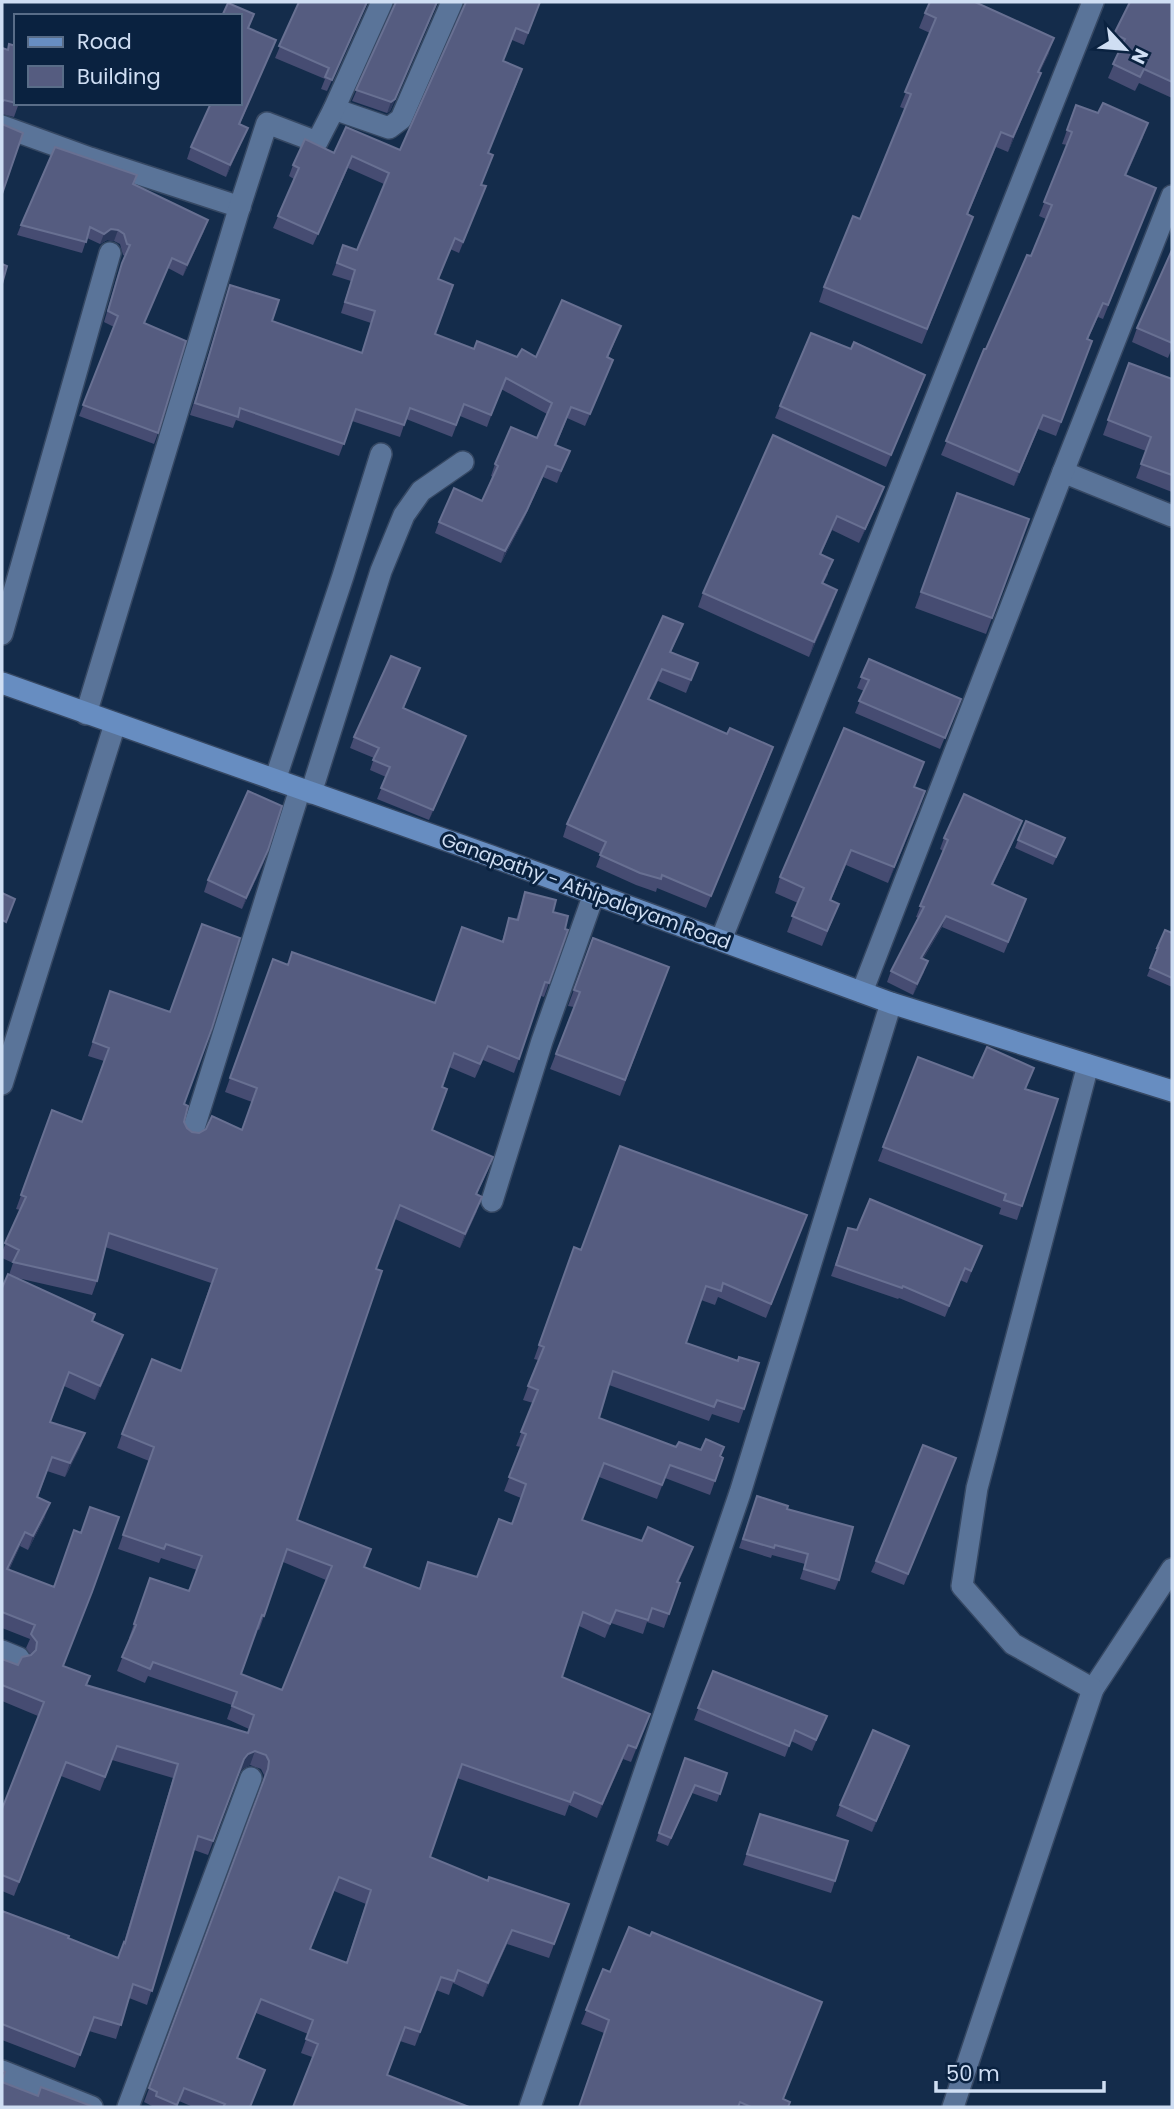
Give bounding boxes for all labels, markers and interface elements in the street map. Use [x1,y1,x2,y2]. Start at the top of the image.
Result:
legend [14,14,242,105]
north arrow [1090,14,1160,84]
text: Road [77,27,132,56]
text: N [1125,44,1155,69]
text: Building [77,62,161,91]
street label: Ganapathy - Athipalayam Road [438,826,734,956]
scale bar [936,2050,1104,2094]
text: 50 m [946,2059,1000,2088]

